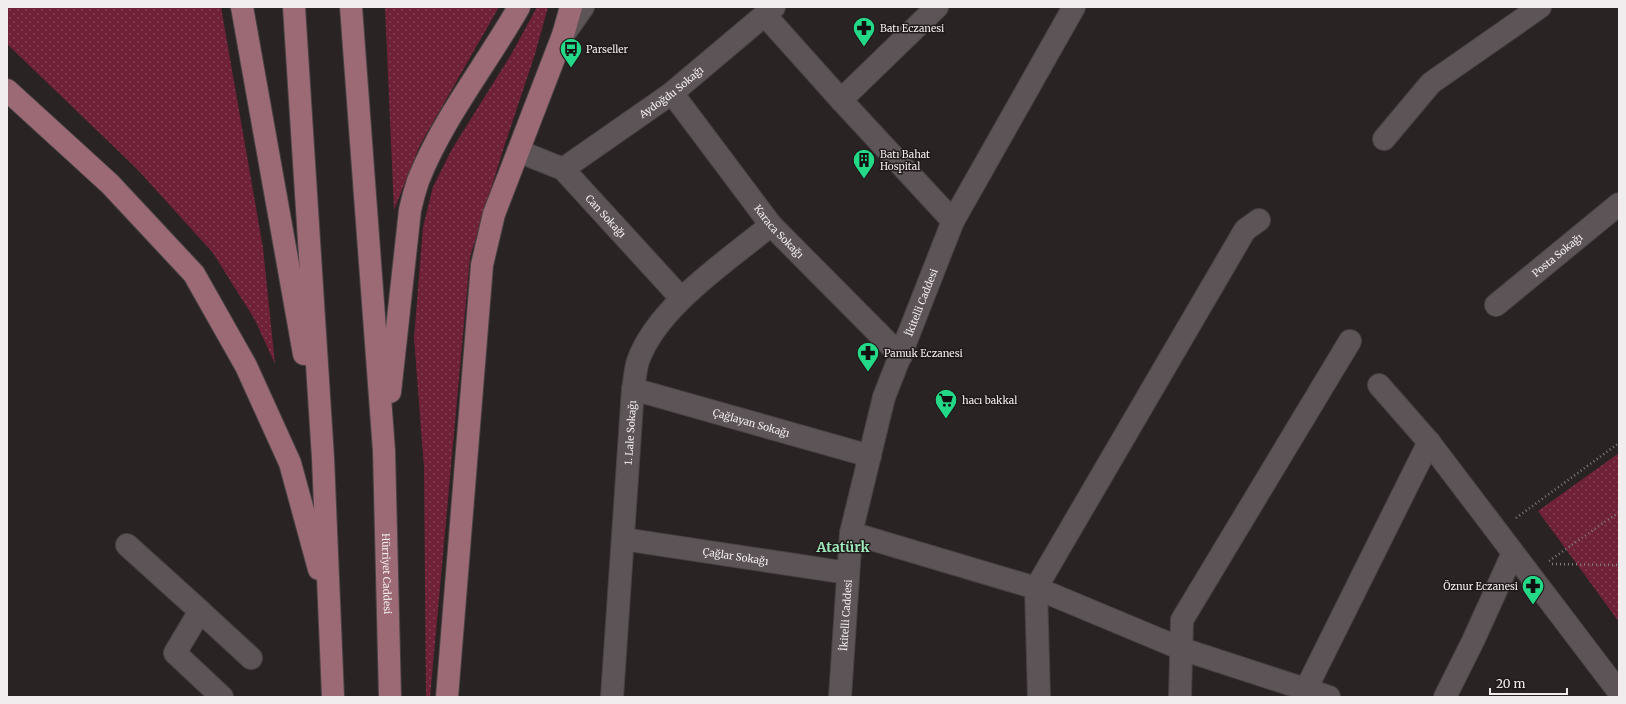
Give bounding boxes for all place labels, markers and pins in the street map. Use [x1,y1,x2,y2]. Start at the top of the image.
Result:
pharmacy icon: Batı Eczanesi [851,15,877,48]
place label: Batı Eczanesi [880,22,944,35]
bus stop icon: Parseller [558,36,584,69]
place label: Parseller [586,43,629,56]
building icon: Batı Bahat Hospital [851,147,877,180]
place label: Batı Bahat Hospital [880,148,930,173]
pharmacy icon: Pamuk Eczanesi [855,340,881,373]
place label: Pamuk Eczanesi [884,347,963,360]
supermarket icon: hacı bakkal [933,387,959,420]
place label: hacı bakkal [962,394,1017,407]
pharmacy icon: Öznur Eczanesi [1520,573,1546,606]
place label: Öznur Eczanesi [1443,579,1518,593]

